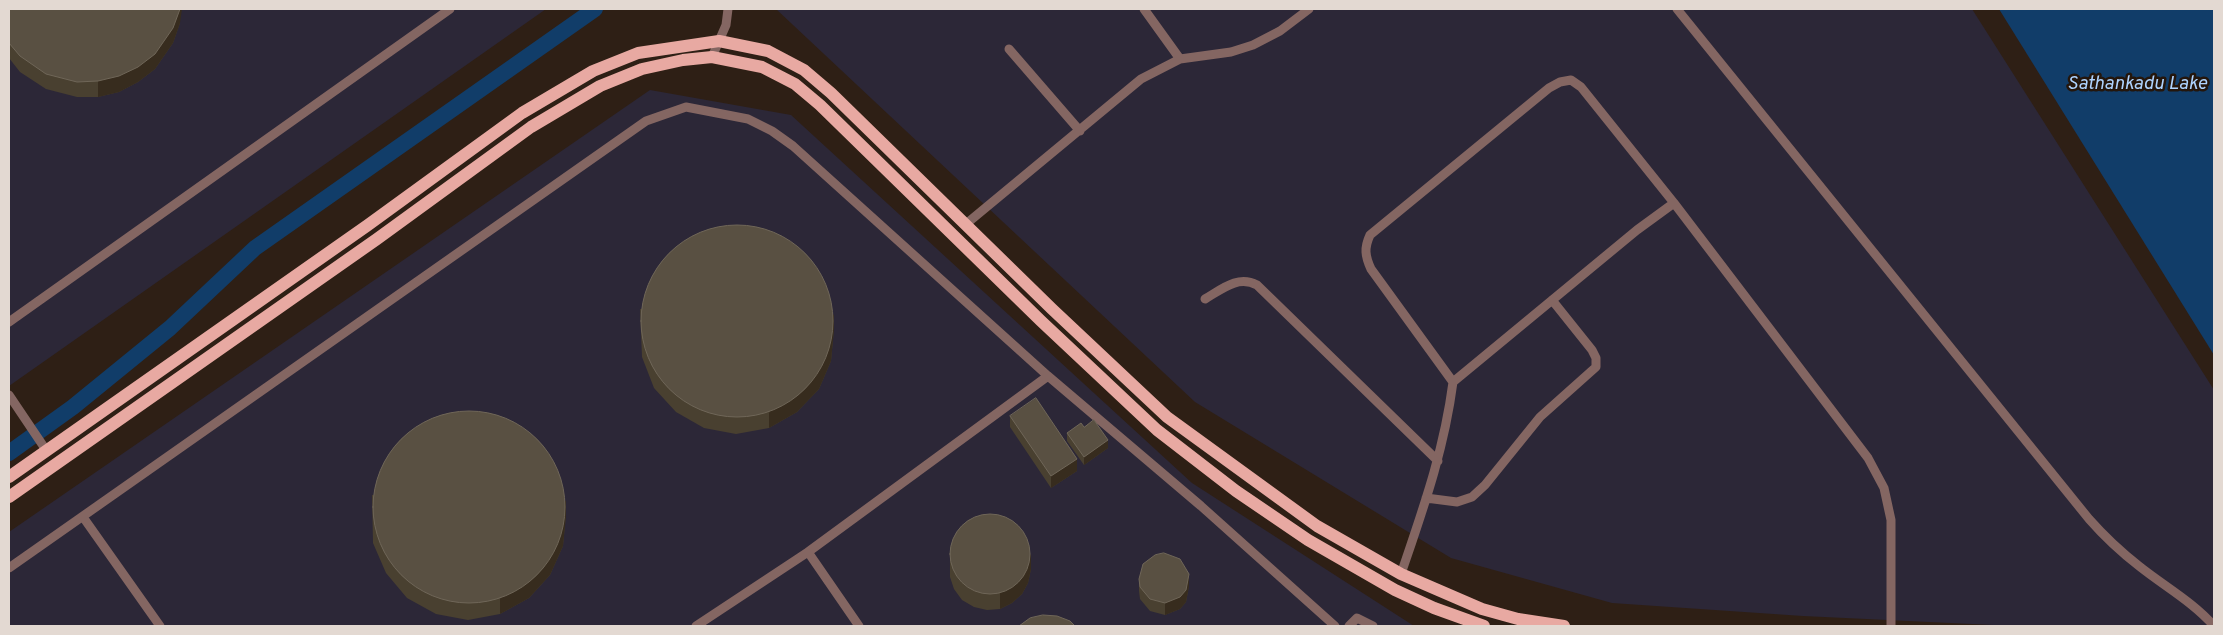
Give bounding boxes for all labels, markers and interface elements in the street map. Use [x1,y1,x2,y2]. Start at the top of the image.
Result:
water label: Sathankadu Lake [2067,74,2207,96]

